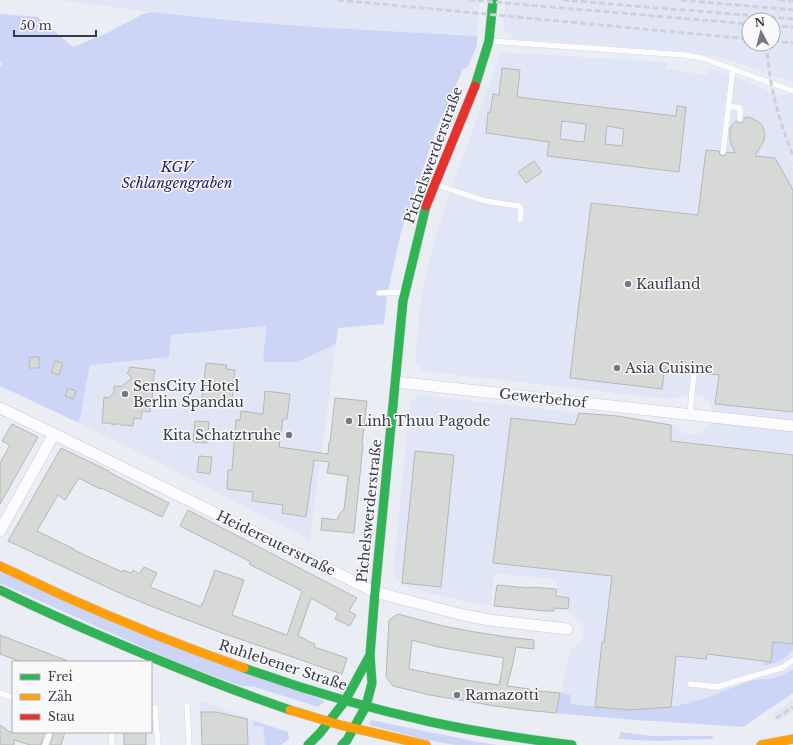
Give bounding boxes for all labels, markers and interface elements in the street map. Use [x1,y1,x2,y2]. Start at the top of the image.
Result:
scale bar [14,12,96,38]
north arrow [741,12,781,52]
text: N [754,14,766,30]
text: 50 m [20,18,52,33]
street label: Pichelswerderstraße [400,84,466,226]
park label: KGV Schlangengraben [122,158,233,192]
place label: Kaufland [636,275,701,293]
marker: Kaufland [623,279,633,289]
place label: Asia Cuisine [624,359,713,377]
marker: Asia Cuisine [612,363,622,373]
place label: SensCity Hotel Berlin Spandau [133,377,244,411]
street label: Gewerbehof [498,384,590,412]
marker: SensCity Hotel Berlin Spandau [120,389,130,399]
place label: Linh Thuu Pagode [357,412,491,430]
marker: Linh Thuu Pagode [344,416,354,426]
place label: Kita Schatztruhe [162,426,281,444]
marker: Kita Schatztruhe [284,430,294,440]
street label: Pichelswerderstraße [353,438,385,584]
street label: Heidereuterstraße [213,506,339,580]
street label: Ruhlebener Straße [216,636,350,694]
legend [12,661,152,733]
text: Frei [48,669,73,684]
place label: Ramazotti [465,686,539,704]
text: Zäh [48,689,72,704]
marker: Ramazotti [452,690,462,700]
text: Stau [48,709,75,724]

